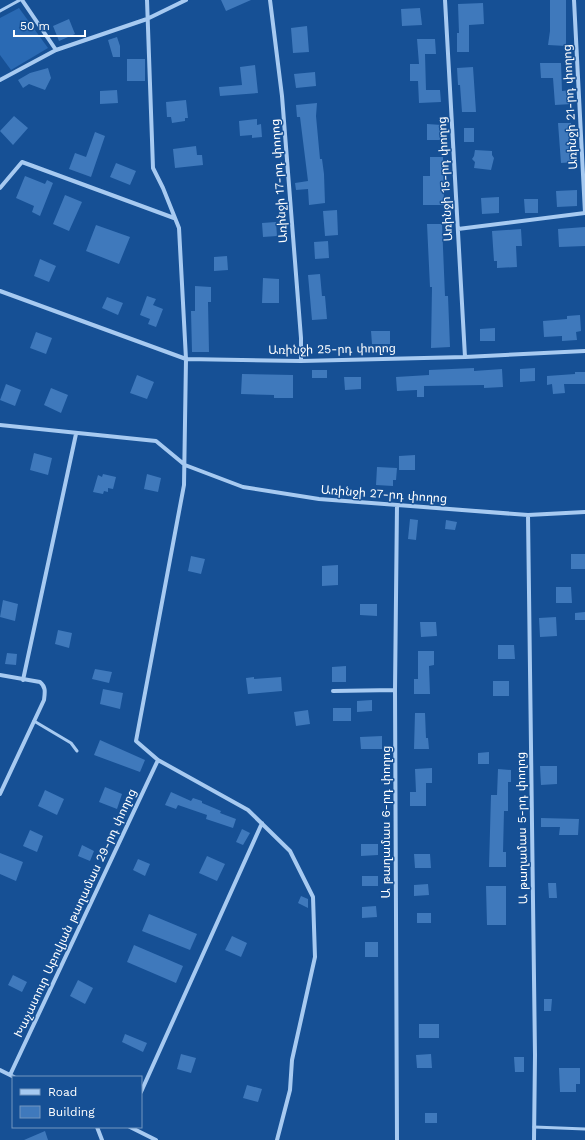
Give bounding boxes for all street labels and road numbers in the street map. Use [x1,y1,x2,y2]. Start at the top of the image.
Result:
street label: Առինջի 21-րդ փողոց [560,44,580,170]
street label: Առինջի 15-րդ փողոց [435,116,455,242]
street label: Առինջի 17-րդ փողոց [268,118,290,244]
street label: Առինջի 25-րդ փողոց [268,341,396,357]
street label: Առինջի 27-րդ փողոց [320,483,448,505]
street label: Ա թաղամաս 6-րդ փողոց [379,746,393,898]
street label: Ա թաղամաս 5-րդ փողոց [514,752,530,904]
street label: Խաչատուր Աբովյան թաղամաս 29-րդ փողոց [11,786,139,1040]

